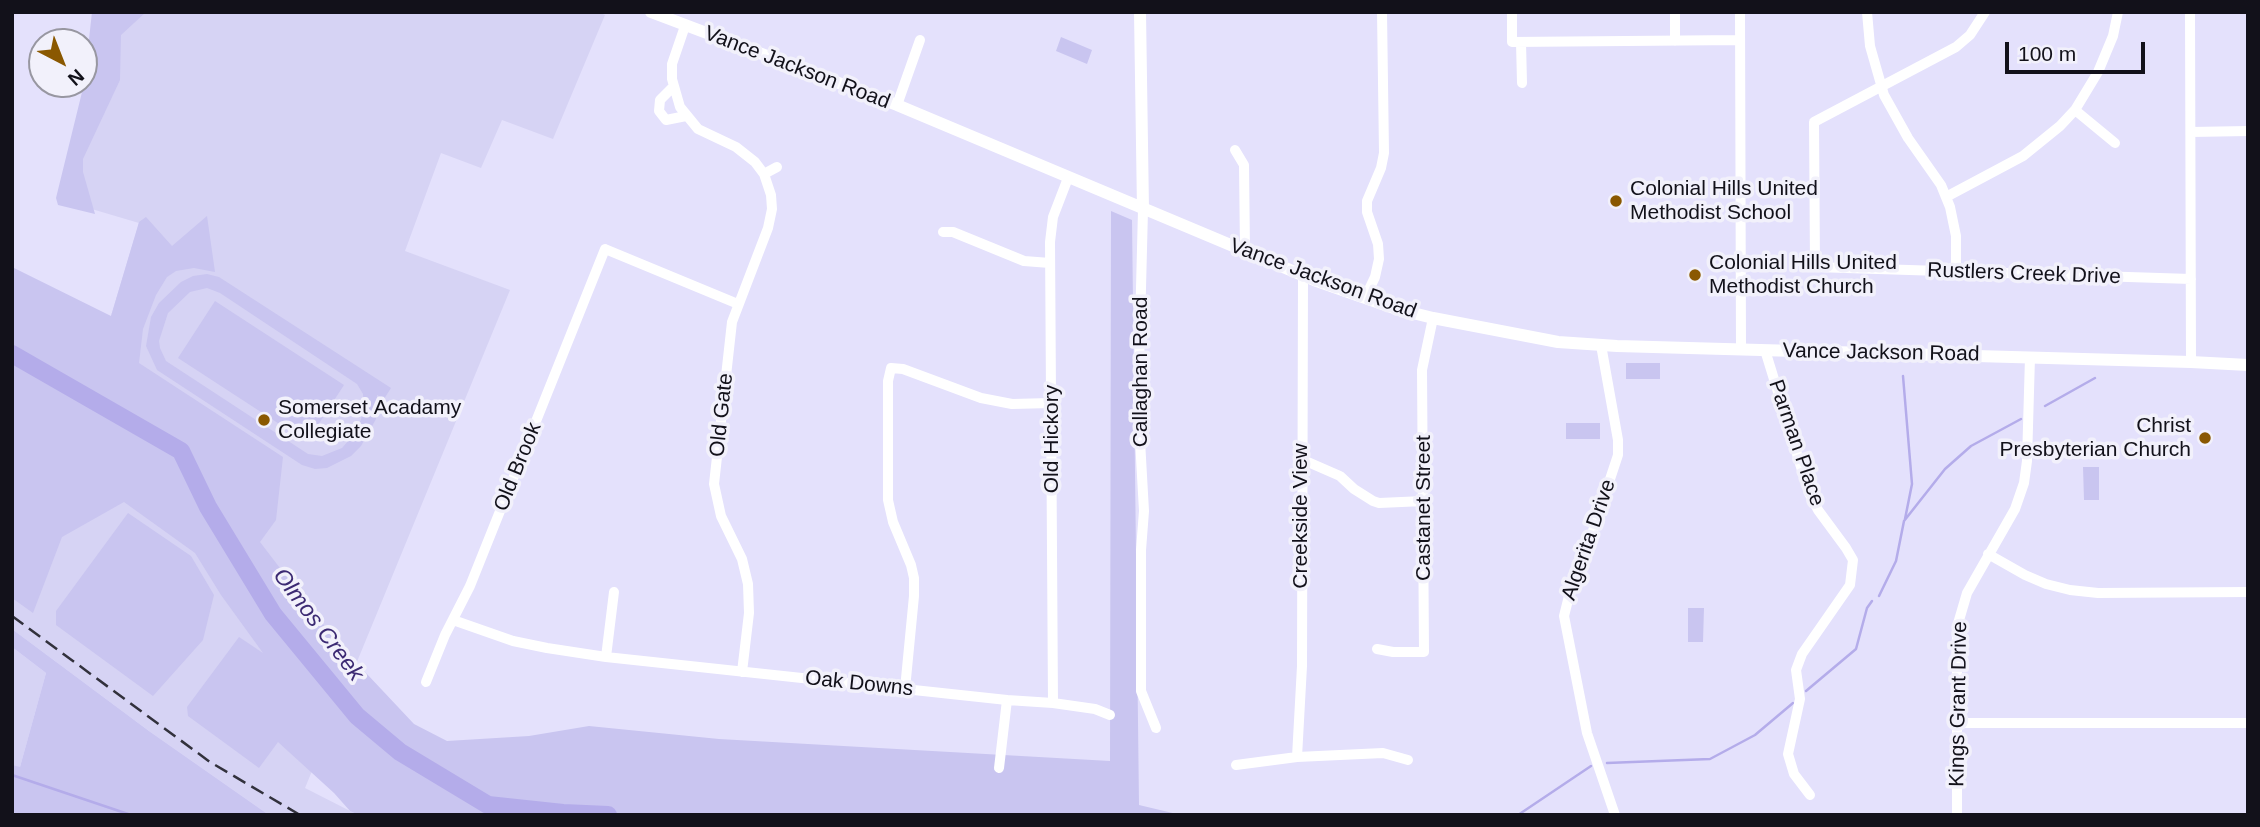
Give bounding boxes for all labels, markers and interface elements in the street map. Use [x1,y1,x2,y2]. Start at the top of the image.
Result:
street label: Vance Jackson Road [701,21,893,115]
north arrow [28,28,98,98]
scale bar [2008,28,2148,72]
text: 100 m [2018,42,2076,65]
text: N [64,65,88,90]
place label: Colonial Hills United Methodist School [1630,176,1818,226]
marker: Colonial Hills United Methodist School [1608,193,1624,209]
street label: Vance Jackson Road [1226,233,1420,325]
place label: Colonial Hills United Methodist Church [1709,250,1897,300]
street label: Rustlers Creek Drive [1927,258,2121,290]
marker: Colonial Hills United Methodist Church [1687,267,1703,283]
street label: Callaghan Road [1128,297,1154,447]
street label: Vance Jackson Road [1782,339,1980,367]
street label: Old Gate [705,372,739,458]
street label: Parman Place [1763,377,1829,509]
street label: Old Hickory [1039,385,1065,493]
place label: Somerset Acadamy Collegiate [278,395,461,445]
marker: Somerset Acadamy Collegiate [256,412,272,428]
place label: Christ Presbyterian Church [2000,413,2191,463]
street label: Old Brook [489,419,547,515]
marker: Christ Presbyterian Church [2197,430,2213,446]
street label: Castanet Street [1411,435,1437,581]
street label: Creekside View [1288,443,1314,589]
street label: Algerita Drive [1557,476,1621,604]
water label: Olmos Creek [267,563,369,687]
street label: Kings Grant Drive [1945,621,1973,787]
street label: Oak Downs [804,666,914,702]

